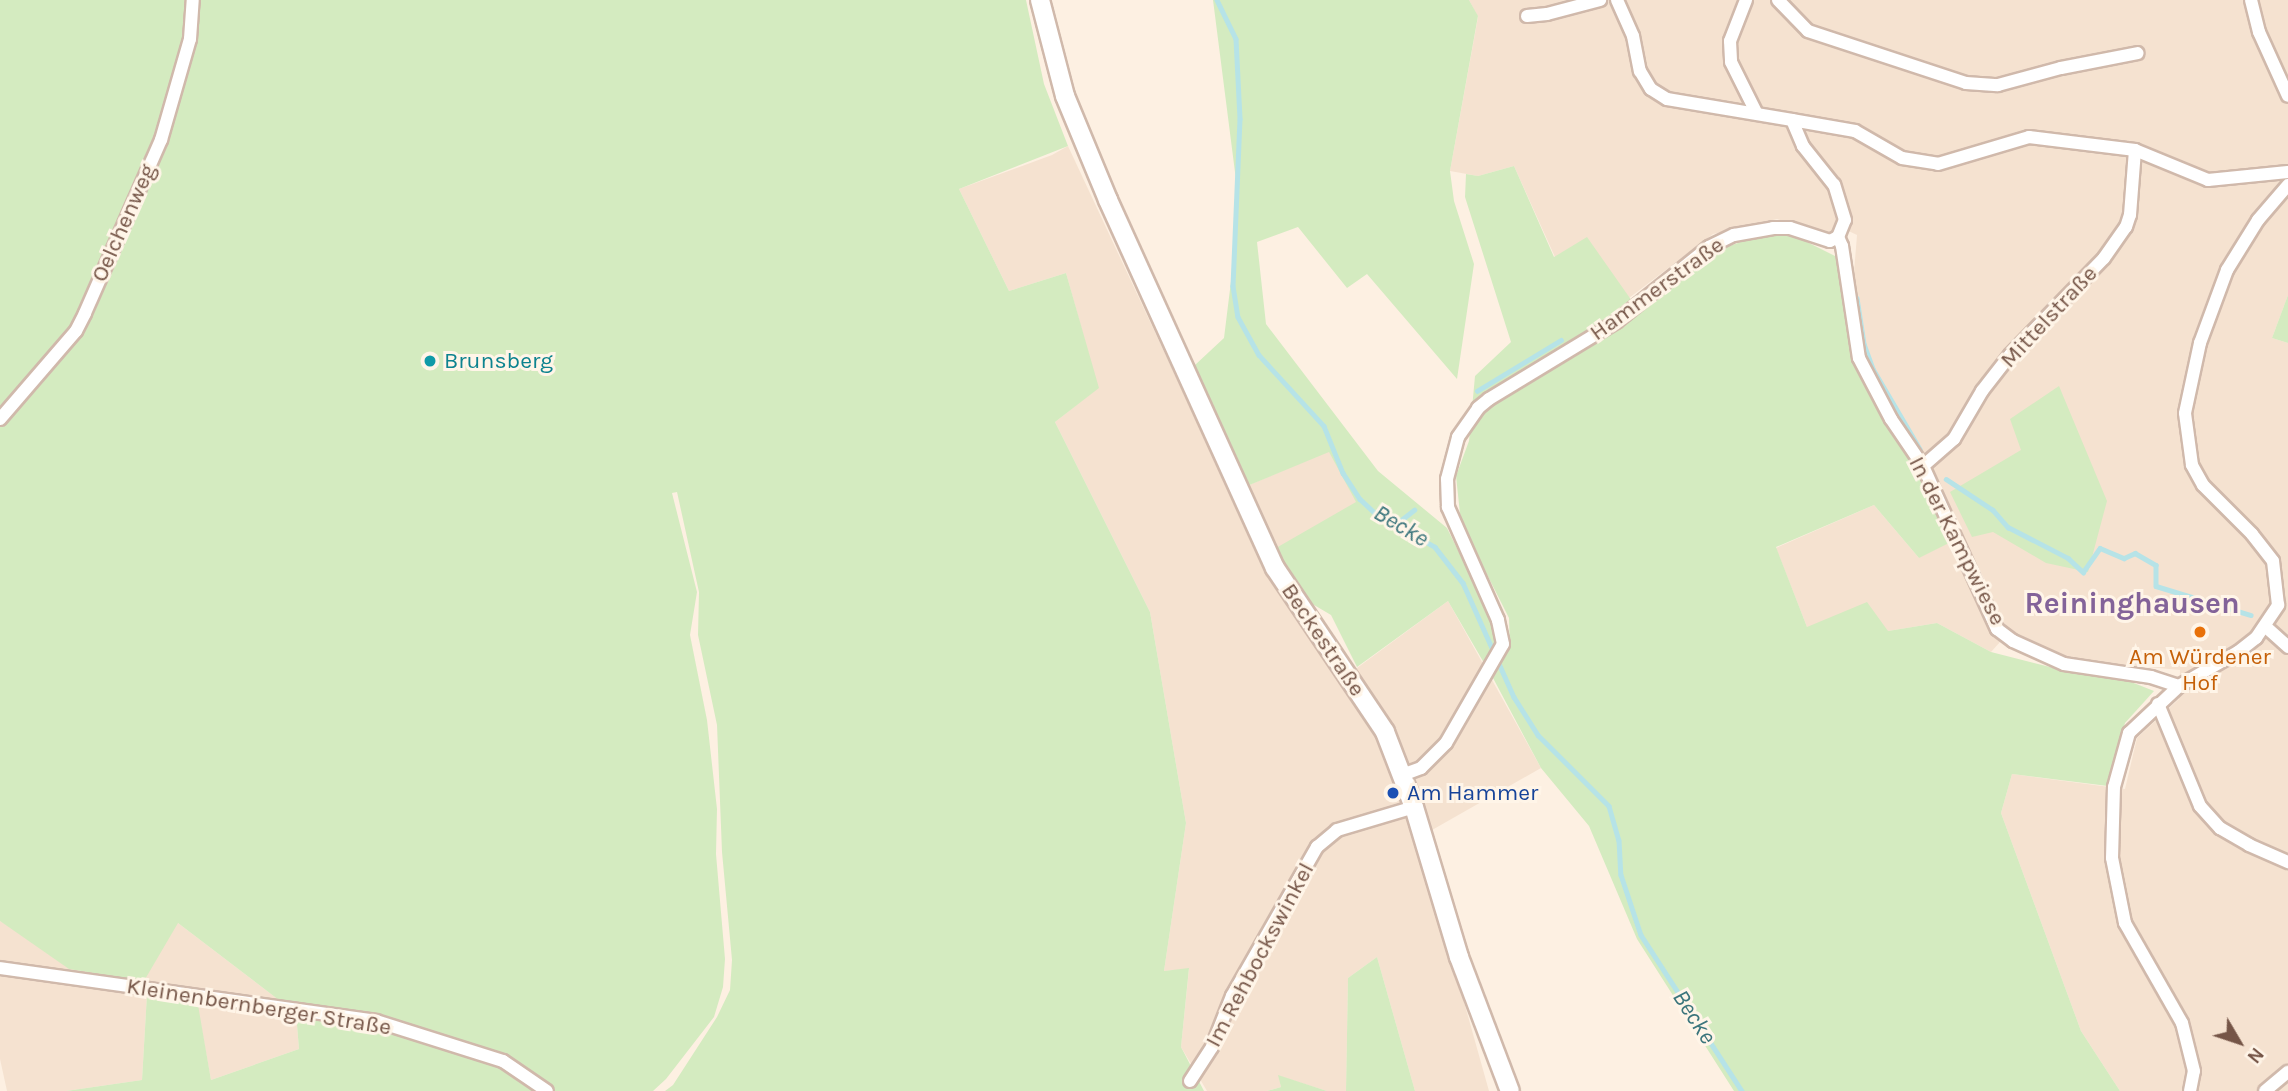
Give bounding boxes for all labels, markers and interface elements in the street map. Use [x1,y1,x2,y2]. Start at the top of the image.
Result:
street label: Oelchenweg [86,160,162,286]
street label: Hammerstraße [1585,231,1729,347]
street label: Mittelstraße [1995,260,2103,374]
place label: Brunsberg [444,347,553,375]
marker: Brunsberg [422,353,438,369]
street label: In der Kampwiese [1903,452,2011,630]
water label: Becke [1368,498,1434,554]
street label: Beckestraße [1275,578,1371,702]
district label: Reininghausen [2024,585,2240,621]
marker: Am Würdener Hof [2192,624,2208,640]
place label: Am Würdener Hof [2129,643,2271,697]
place label: Am Hammer [1407,779,1538,807]
marker: Am Hammer [1385,785,1401,801]
street label: Im Rehbockswinkel [1200,858,1320,1052]
street label: Kleinenbernberger Straße [125,972,393,1042]
water label: Becke [1666,984,1722,1050]
north arrow [2204,1007,2274,1077]
text: N [2242,1043,2268,1067]

